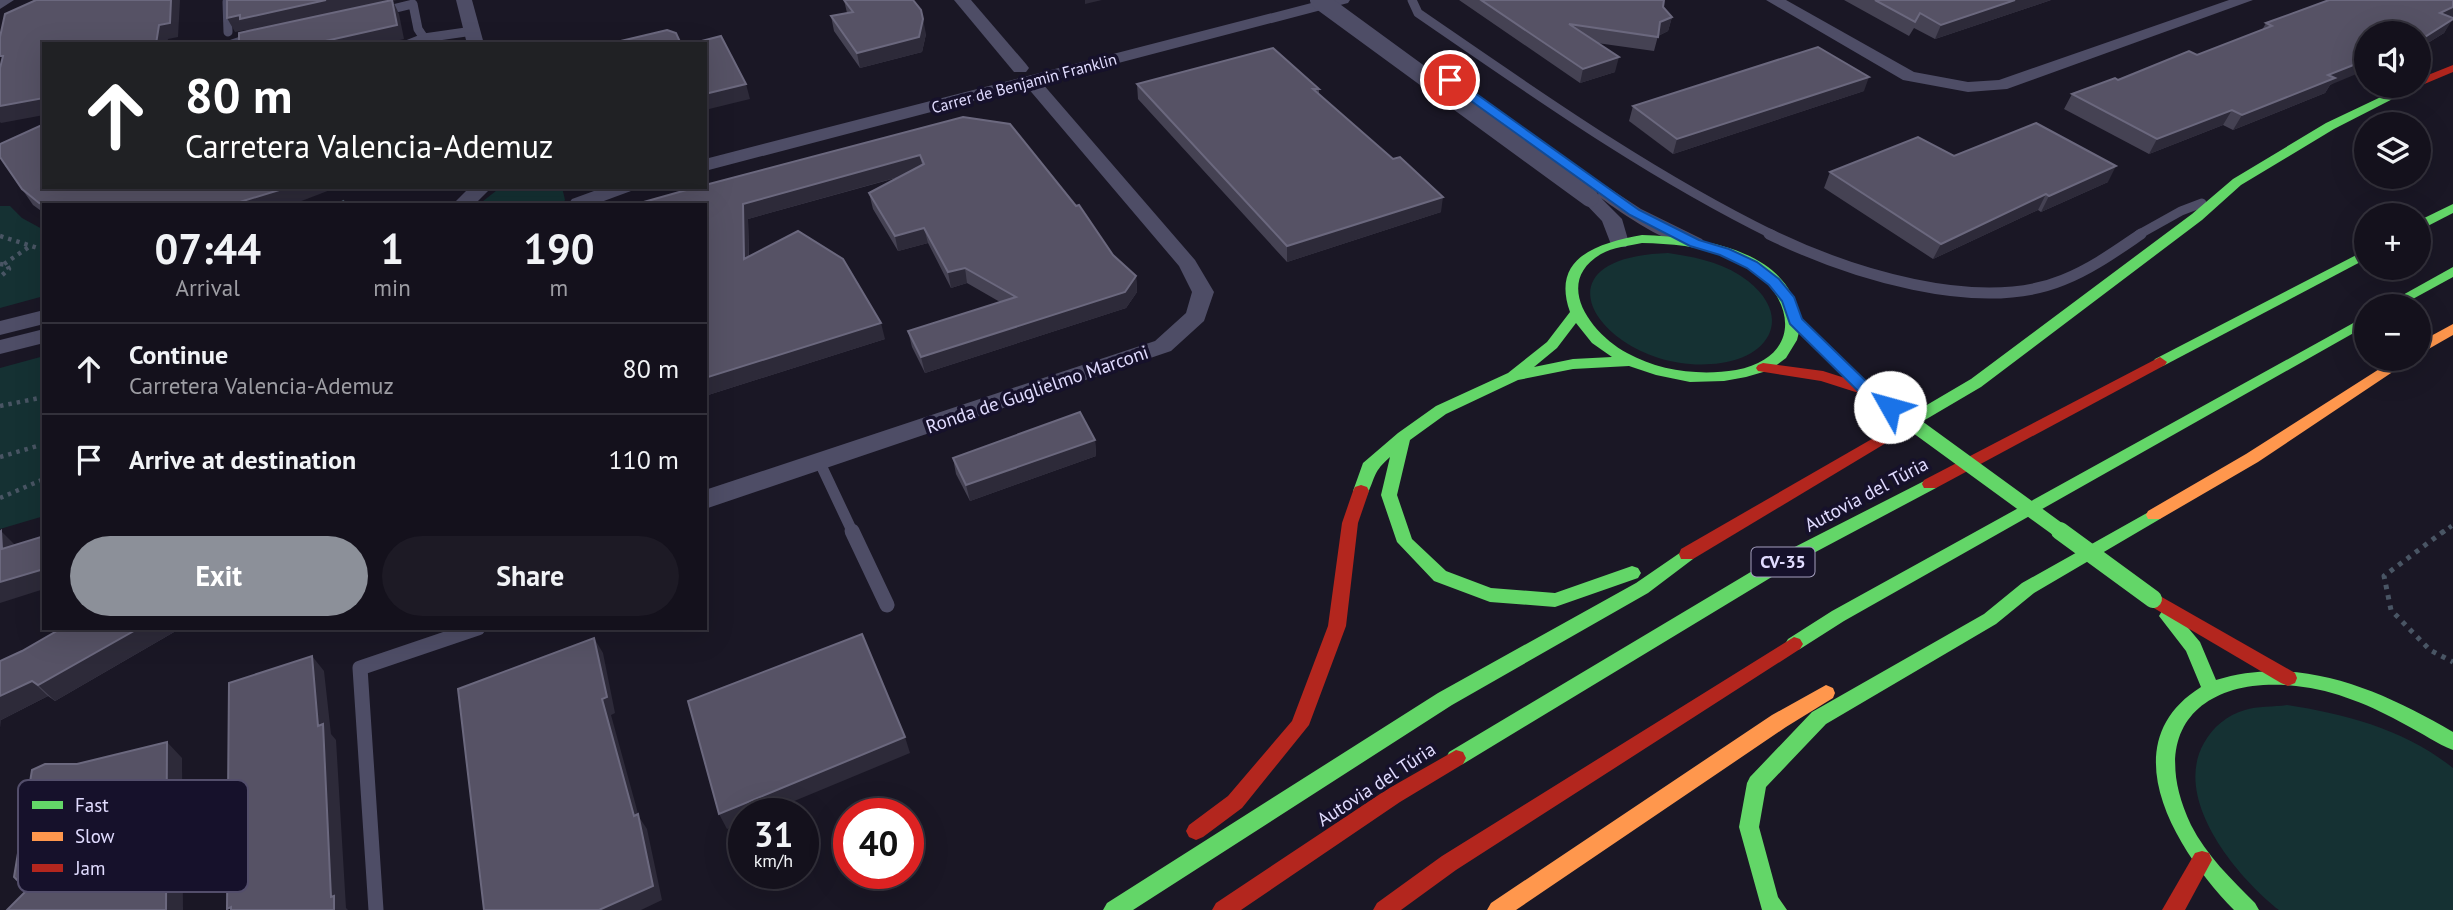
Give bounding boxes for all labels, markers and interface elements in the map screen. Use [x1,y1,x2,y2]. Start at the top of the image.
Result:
map controls [2354,21,2431,371]
button: sound [2354,21,2431,98]
street label: Carrer de Benjamin Franklin [929,49,1119,117]
pin [1420,50,1480,110]
icon: arrive [1431,61,1469,99]
text: 80 m [185,63,292,127]
icon: ahead [70,70,161,161]
button: layers [2354,112,2431,189]
text: Carretera Valencia-Ademuz [185,125,553,167]
button: + [2354,203,2431,280]
text: 07:44 [154,221,261,276]
text: 1 [380,221,404,276]
text: 190 [523,221,595,276]
text: Arrival [175,273,240,302]
text: min [373,273,411,302]
text: m [550,273,568,302]
button: − [2354,294,2431,371]
text: Continue [129,338,228,371]
street label: Ronda de Guglielmo Marconi [922,340,1152,438]
icon: ahead [70,350,108,388]
text: 80 m [623,352,679,385]
position arrow [1853,370,1927,444]
text: Carretera Valencia-Ademuz [129,371,394,400]
icon: arrive [70,441,108,479]
text: Arrive at destination [129,443,356,476]
text: 110 m [608,443,679,476]
street label: Autovia del Túria [1800,451,1932,537]
button: Exit [70,536,368,616]
button: Share [382,536,679,616]
road number: CV-35 [1752,548,1814,576]
street label: Autovia del Túria [1312,737,1440,831]
legend [18,780,248,892]
text: Fast [75,793,109,817]
speed limit sign: 40 [833,798,924,889]
text: 31 [754,811,793,857]
text: Slow [75,824,115,848]
text: km/h [754,849,793,872]
text: Jam [74,856,105,880]

